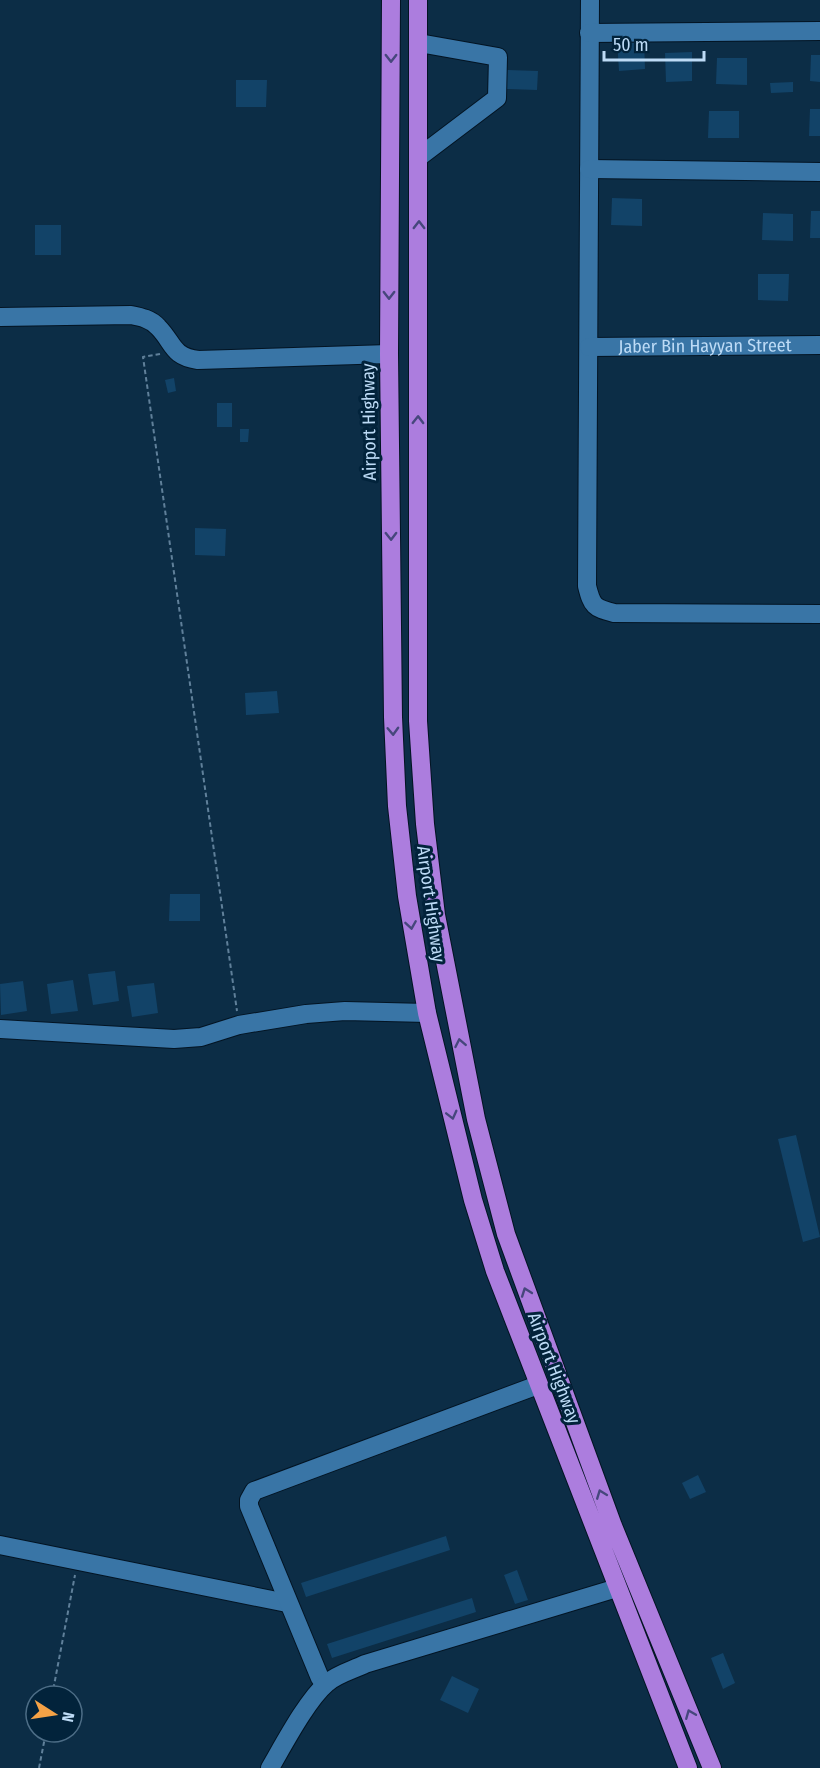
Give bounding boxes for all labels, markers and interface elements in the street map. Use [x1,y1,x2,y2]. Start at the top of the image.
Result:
scale bar [604,24,704,62]
text: 50 m [613,34,649,56]
one-way arrow [385,54,397,63]
one-way arrow [413,220,425,229]
one-way arrow [383,291,395,300]
street label: Jaber Bin Hayyan Street [618,334,792,358]
street label: Airport Highway [357,363,381,481]
one-way arrow [412,415,424,424]
one-way arrow [385,531,397,540]
one-way arrow [387,726,400,735]
street label: Airport Highway [412,844,450,964]
one-way arrow [405,920,417,929]
one-way arrow [454,1038,467,1048]
one-way arrow [445,1110,458,1120]
one-way arrow [521,1287,534,1297]
street label: Airport Highway [523,1309,585,1427]
one-way arrow [596,1490,608,1501]
north arrow [24,1684,84,1744]
one-way arrow [685,1709,697,1720]
text: N [58,1710,78,1724]

